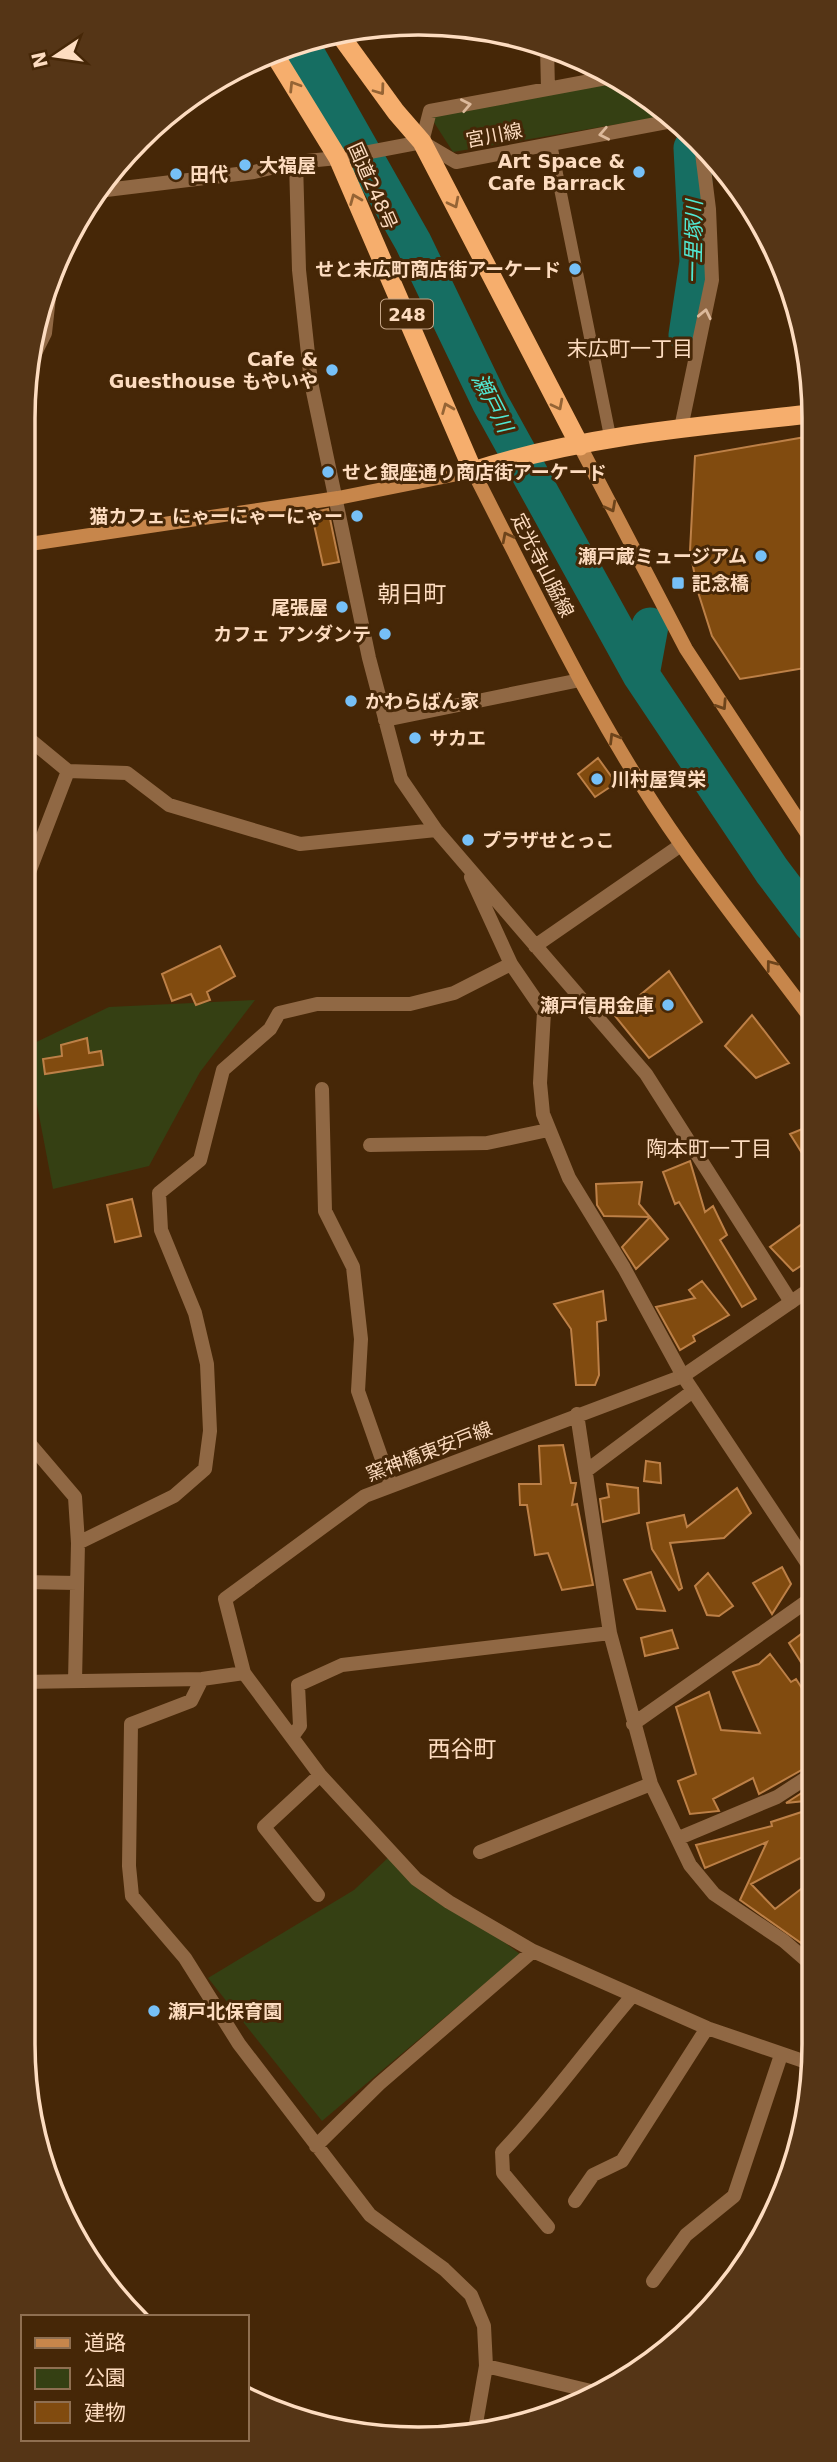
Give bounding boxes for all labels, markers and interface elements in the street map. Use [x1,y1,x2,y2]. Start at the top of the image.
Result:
north arrow [21,21,91,91]
text: N [27,50,52,70]
one-way arrow [290,81,303,94]
one-way arrow [372,82,384,95]
one-way arrow [460,98,472,113]
street label: 宮川線 [464,119,524,151]
one-way arrow [599,125,611,140]
street label: 国道248号 [344,139,402,233]
place label: Art Space & Cafe Barrack [488,150,625,194]
place label: 大福屋 [259,154,316,176]
marker: 大福屋 [237,157,253,173]
place label: 田代 [190,163,228,185]
marker: Art Space & Cafe Barrack [631,164,647,180]
marker: 田代 [168,166,184,182]
one-way arrow [350,194,364,206]
one-way arrow [445,196,459,208]
water label: 一里塚川 [681,198,707,284]
place label: せと末広町商店街アーケード [315,258,561,280]
marker: せと末広町商店街アーケード [567,261,583,277]
road number: 248 [381,300,433,328]
one-way arrow [697,308,712,320]
district label: 末広町一丁目 [567,337,693,361]
place label: Cafe & Guesthouse もやいや [109,348,318,392]
marker: Cafe & Guesthouse もやいや [324,362,340,378]
water label: 瀬戸川 [467,369,518,438]
one-way arrow [550,398,564,410]
one-way arrow [442,402,456,414]
place label: せと銀座通り商店街アーケード [342,461,607,483]
marker: せと銀座通り商店街アーケード [320,464,336,480]
one-way arrow [603,499,617,512]
place label: 猫カフェ にゃーにゃーにゃー [89,505,343,527]
marker: 猫カフェ にゃーにゃーにゃー [349,508,365,524]
street label: 定光寺山脇線 [507,509,579,621]
one-way arrow [501,532,515,544]
place label: 瀬戸蔵ミュージアム [578,545,747,567]
marker: 瀬戸蔵ミュージアム [753,548,769,564]
place label: 記念橋 [692,572,749,594]
marker: 記念橋 [670,575,686,591]
district label: 朝日町 [378,581,447,607]
place label: 尾張屋 [271,596,328,618]
marker: 尾張屋 [334,599,350,615]
place label: カフェ アンダンテ [213,623,371,645]
marker: カフェ アンダンテ [377,626,393,642]
place label: かわらばん家 [365,690,479,712]
marker: かわらばん家 [343,693,359,709]
one-way arrow [713,698,726,711]
place label: サカエ [429,727,486,749]
marker: サカエ [407,730,423,746]
one-way arrow [610,732,623,745]
place label: 川村屋賀栄 [611,768,706,790]
marker: 川村屋賀栄 [589,771,605,787]
place label: プラザせとっこ [482,829,614,851]
marker: プラザせとっこ [460,832,476,848]
one-way arrow [767,960,780,973]
place label: 瀬戸信用金庫 [540,994,654,1016]
marker: 瀬戸信用金庫 [660,997,676,1013]
district label: 陶本町一丁目 [646,1137,772,1161]
street label: 窯神橋東安戸線 [363,1417,495,1485]
district label: 西谷町 [428,1736,497,1762]
place label: 瀬戸北保育園 [168,2000,282,2022]
marker: 瀬戸北保育園 [146,2003,162,2019]
legend [21,2315,248,2441]
text: 道路 [84,2331,126,2355]
text: 公園 [84,2366,126,2390]
text: 建物 [84,2401,126,2425]

